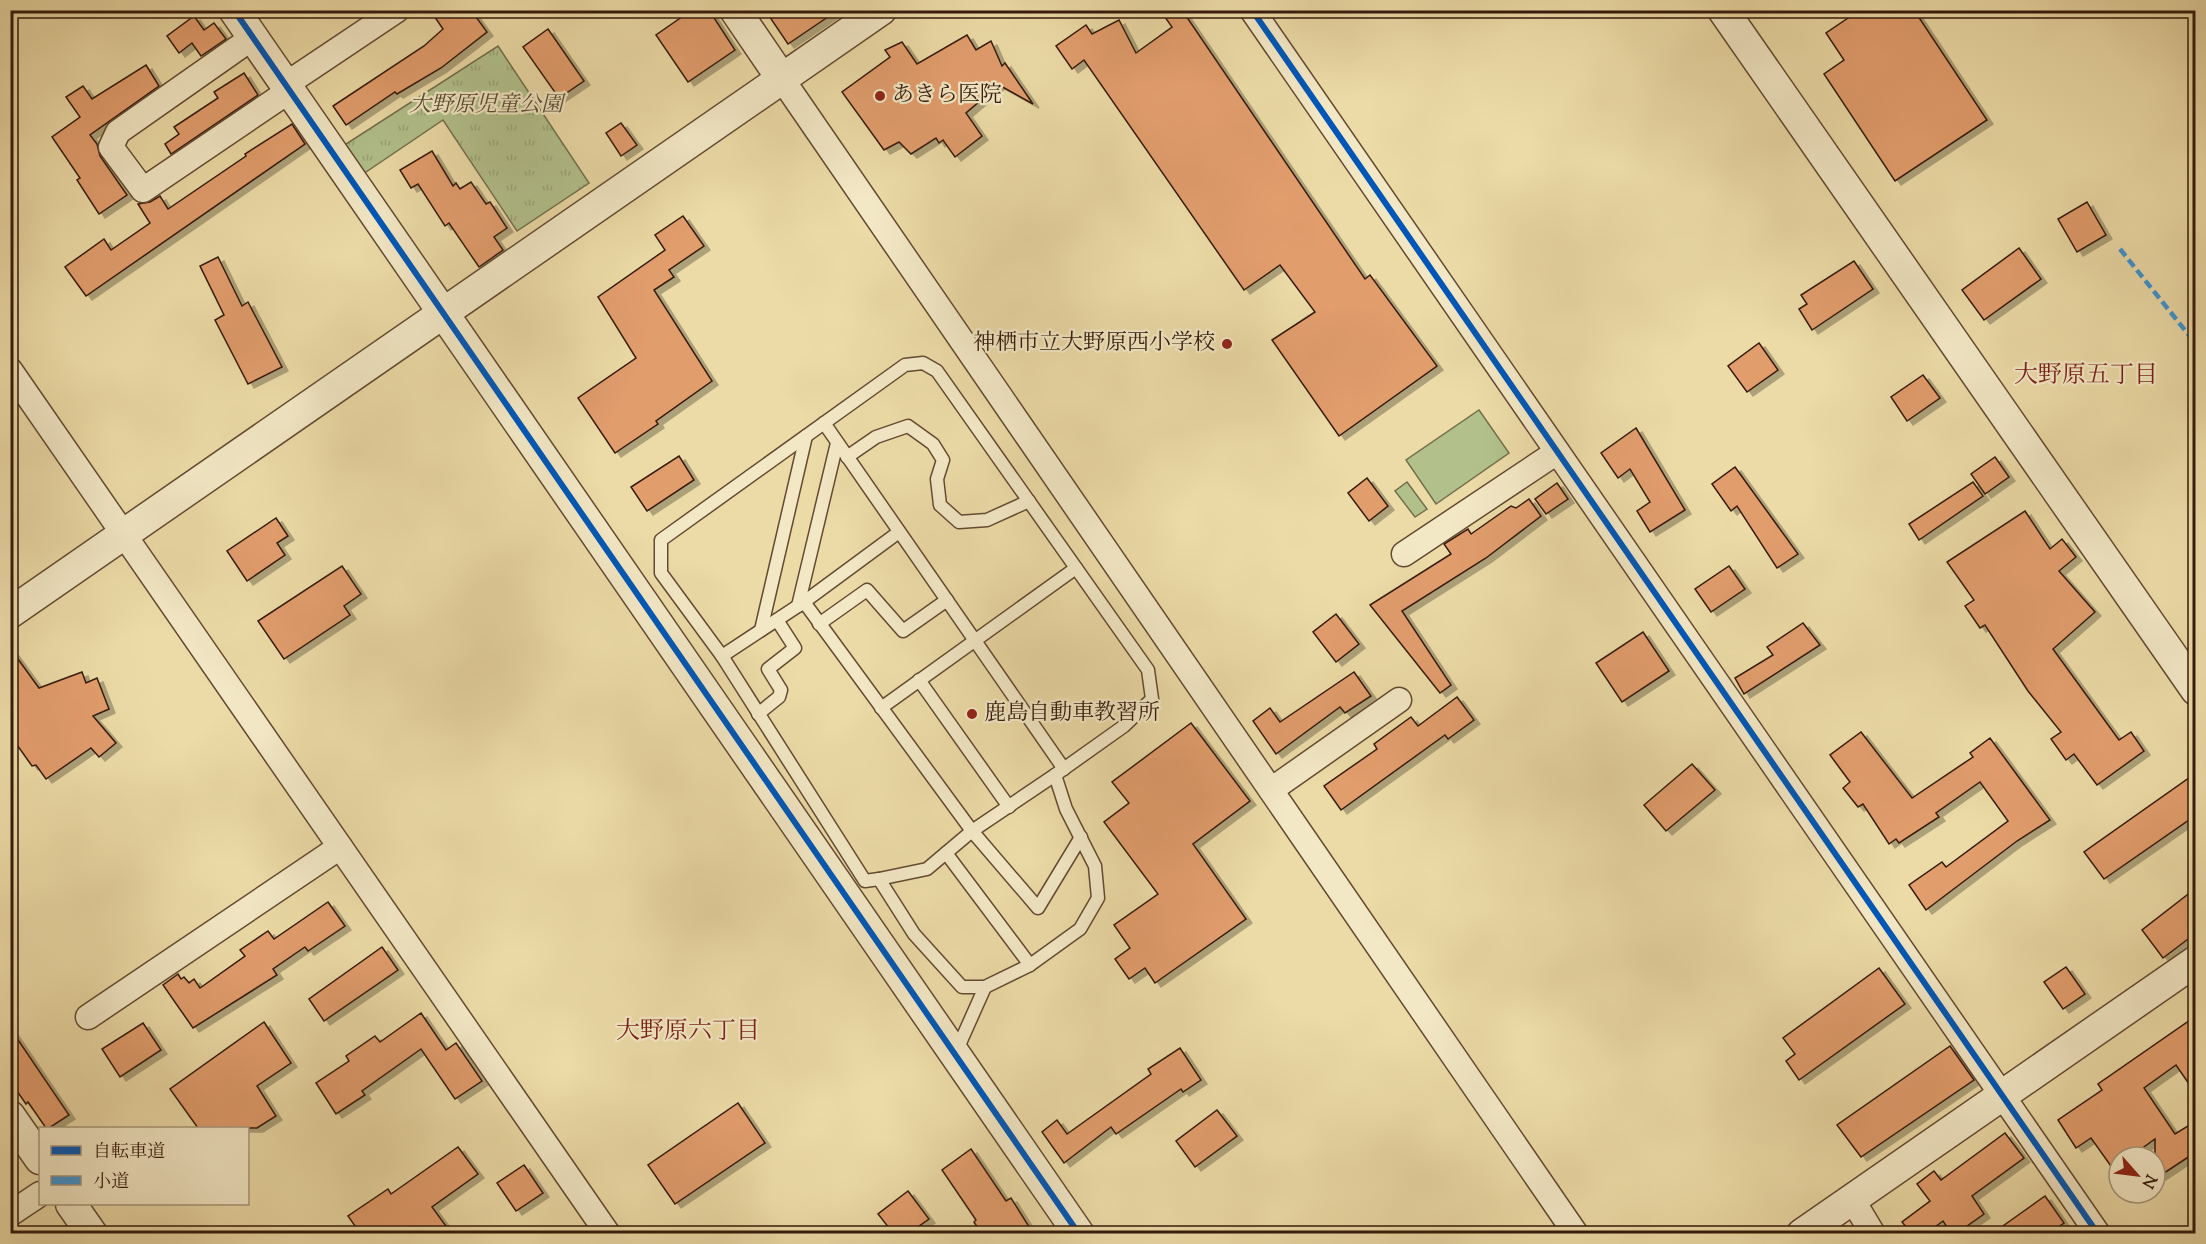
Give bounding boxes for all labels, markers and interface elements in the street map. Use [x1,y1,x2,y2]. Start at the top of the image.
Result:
place label: あきら医院 [892,80,1002,112]
marker: あきら医院 [873,89,887,103]
park label: 大野原児童公園 [409,90,566,122]
place label: 神栖市立大野原西小学校 [973,328,1215,360]
marker: 神栖市立大野原西小学校 [1220,337,1234,351]
district label: 大野原五丁目 [2014,359,2158,393]
place label: 鹿島自動車教習所 [984,698,1160,730]
marker: 鹿島自動車教習所 [965,707,979,721]
district label: 大野原六丁目 [616,1015,760,1049]
legend [39,1127,249,1205]
text: 自転車道 [93,1140,165,1166]
north arrow [2107,1145,2167,1205]
text: 小道 [93,1170,129,1196]
text: N [2135,1170,2161,1192]

